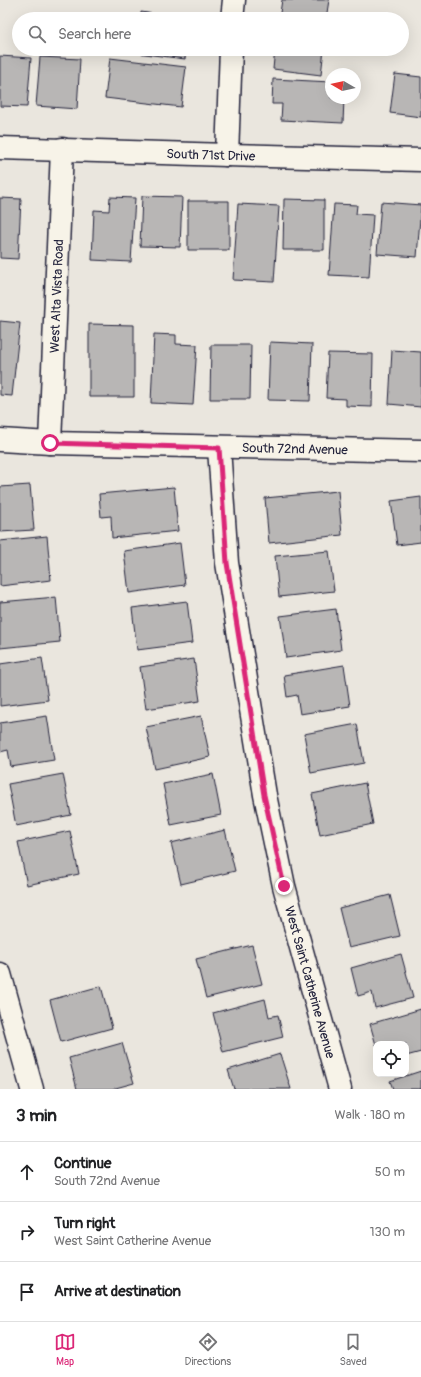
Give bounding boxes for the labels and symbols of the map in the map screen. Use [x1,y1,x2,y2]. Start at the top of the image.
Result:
north arrow [325,68,361,104]
street label: South 71st Drive [166,146,256,165]
street label: West Alta Vista Road [47,239,67,353]
route start [41,434,59,452]
street label: South 72nd Avenue [242,440,349,458]
route end [275,877,293,895]
street label: West Saint Catherine Avenue [281,904,338,1061]

